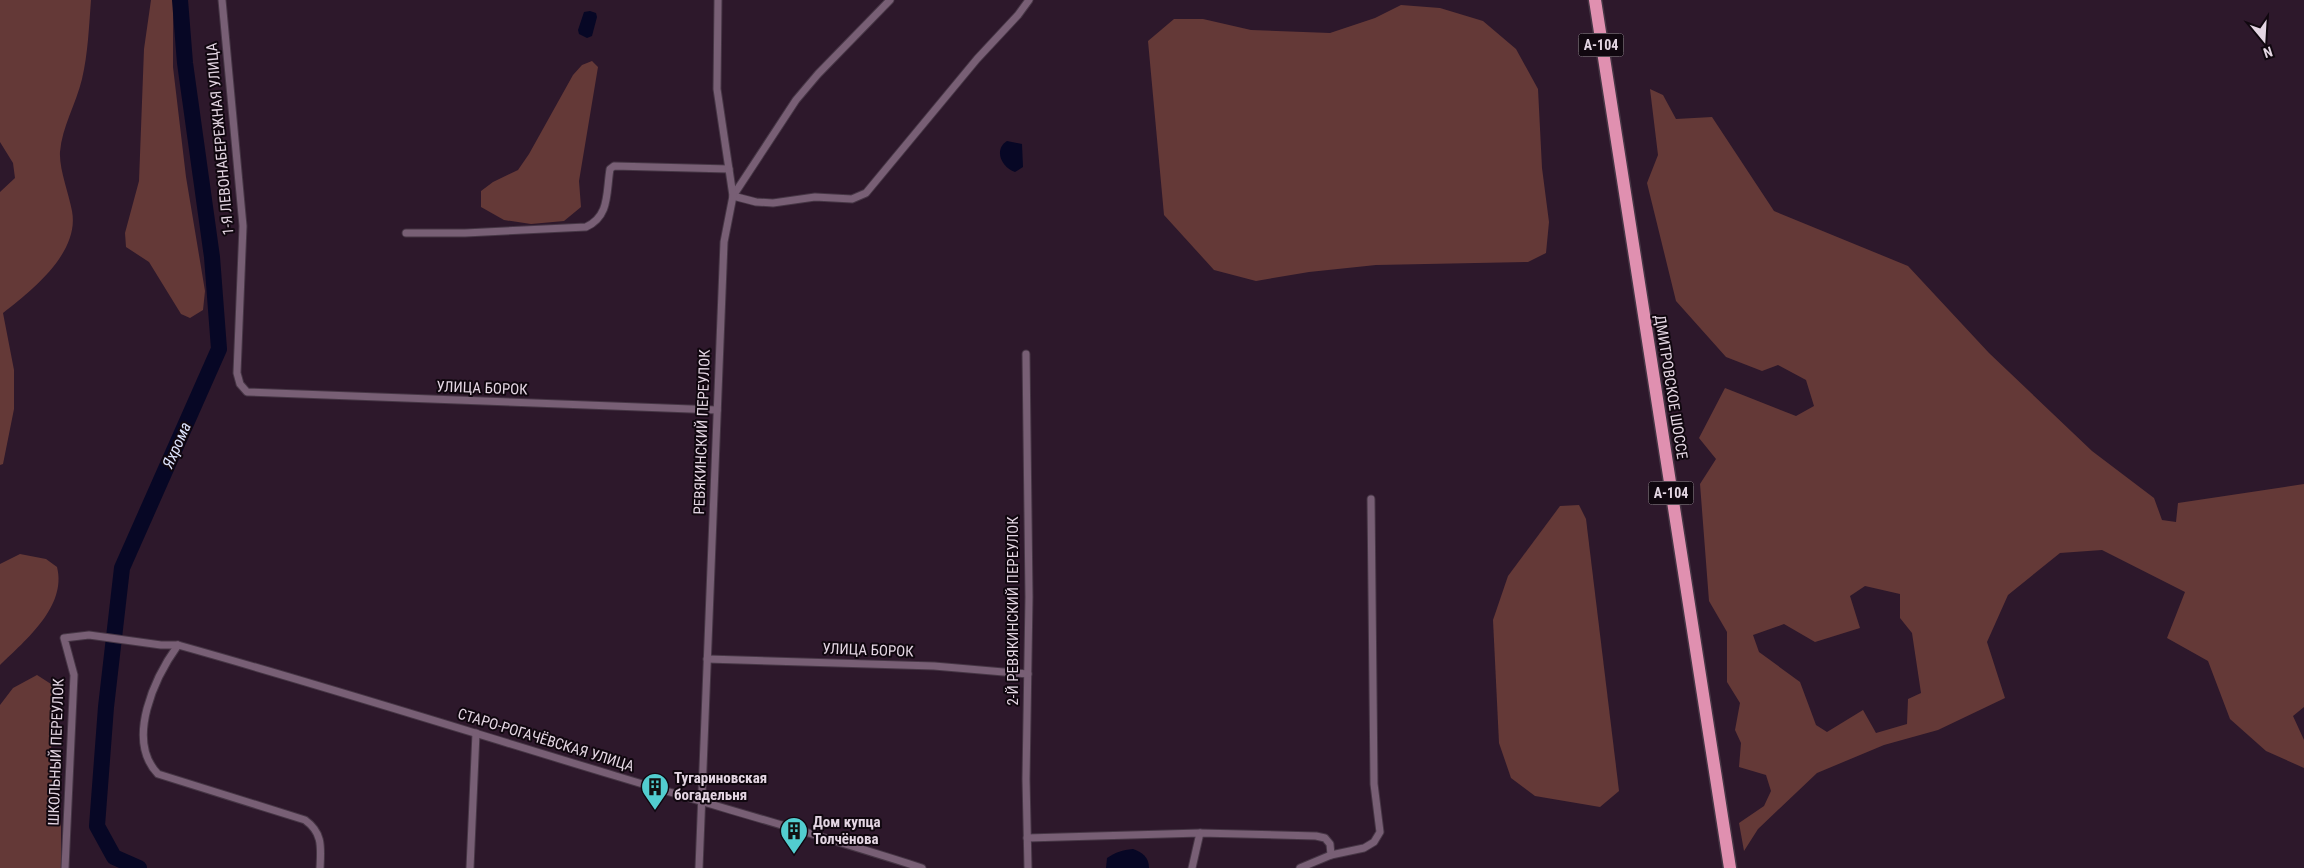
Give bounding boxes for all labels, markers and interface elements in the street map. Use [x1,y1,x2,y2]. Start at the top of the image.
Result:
north arrow [2239,15,2289,65]
road number: А-104 [1578,34,1624,56]
street label: 1-Я ЛЕВОНАБЕРЕЖНАЯ УЛИЦА [203,42,237,236]
text: N [2261,43,2275,61]
street label: ДМИТРОВСКОЕ ШОССЕ [1651,314,1691,460]
street label: РЕВЯКИНСКИЙ ПЕРЕУЛОК [690,348,714,515]
street label: УЛИЦА БОРОК [436,377,528,399]
water label: Яхрома [158,419,195,472]
road number: А-104 [1648,482,1694,504]
street label: 2-Й РЕВЯКИНСКИЙ ПЕРЕУЛОК [1004,516,1022,706]
street label: УЛИЦА БОРОК [822,639,914,661]
street label: ШКОЛЬНЫЙ ПЕРЕУЛОК [44,678,68,826]
street label: СТАРО-РОГАЧЁВСКАЯ УЛИЦА [456,705,637,776]
place label: Тугариновская богадельня [674,769,767,804]
building icon: Тугариновская богадельня [640,772,670,811]
place label: Дом купца Толчёнова [813,813,881,848]
building icon: Дом купца Толчёнова [779,816,809,855]

